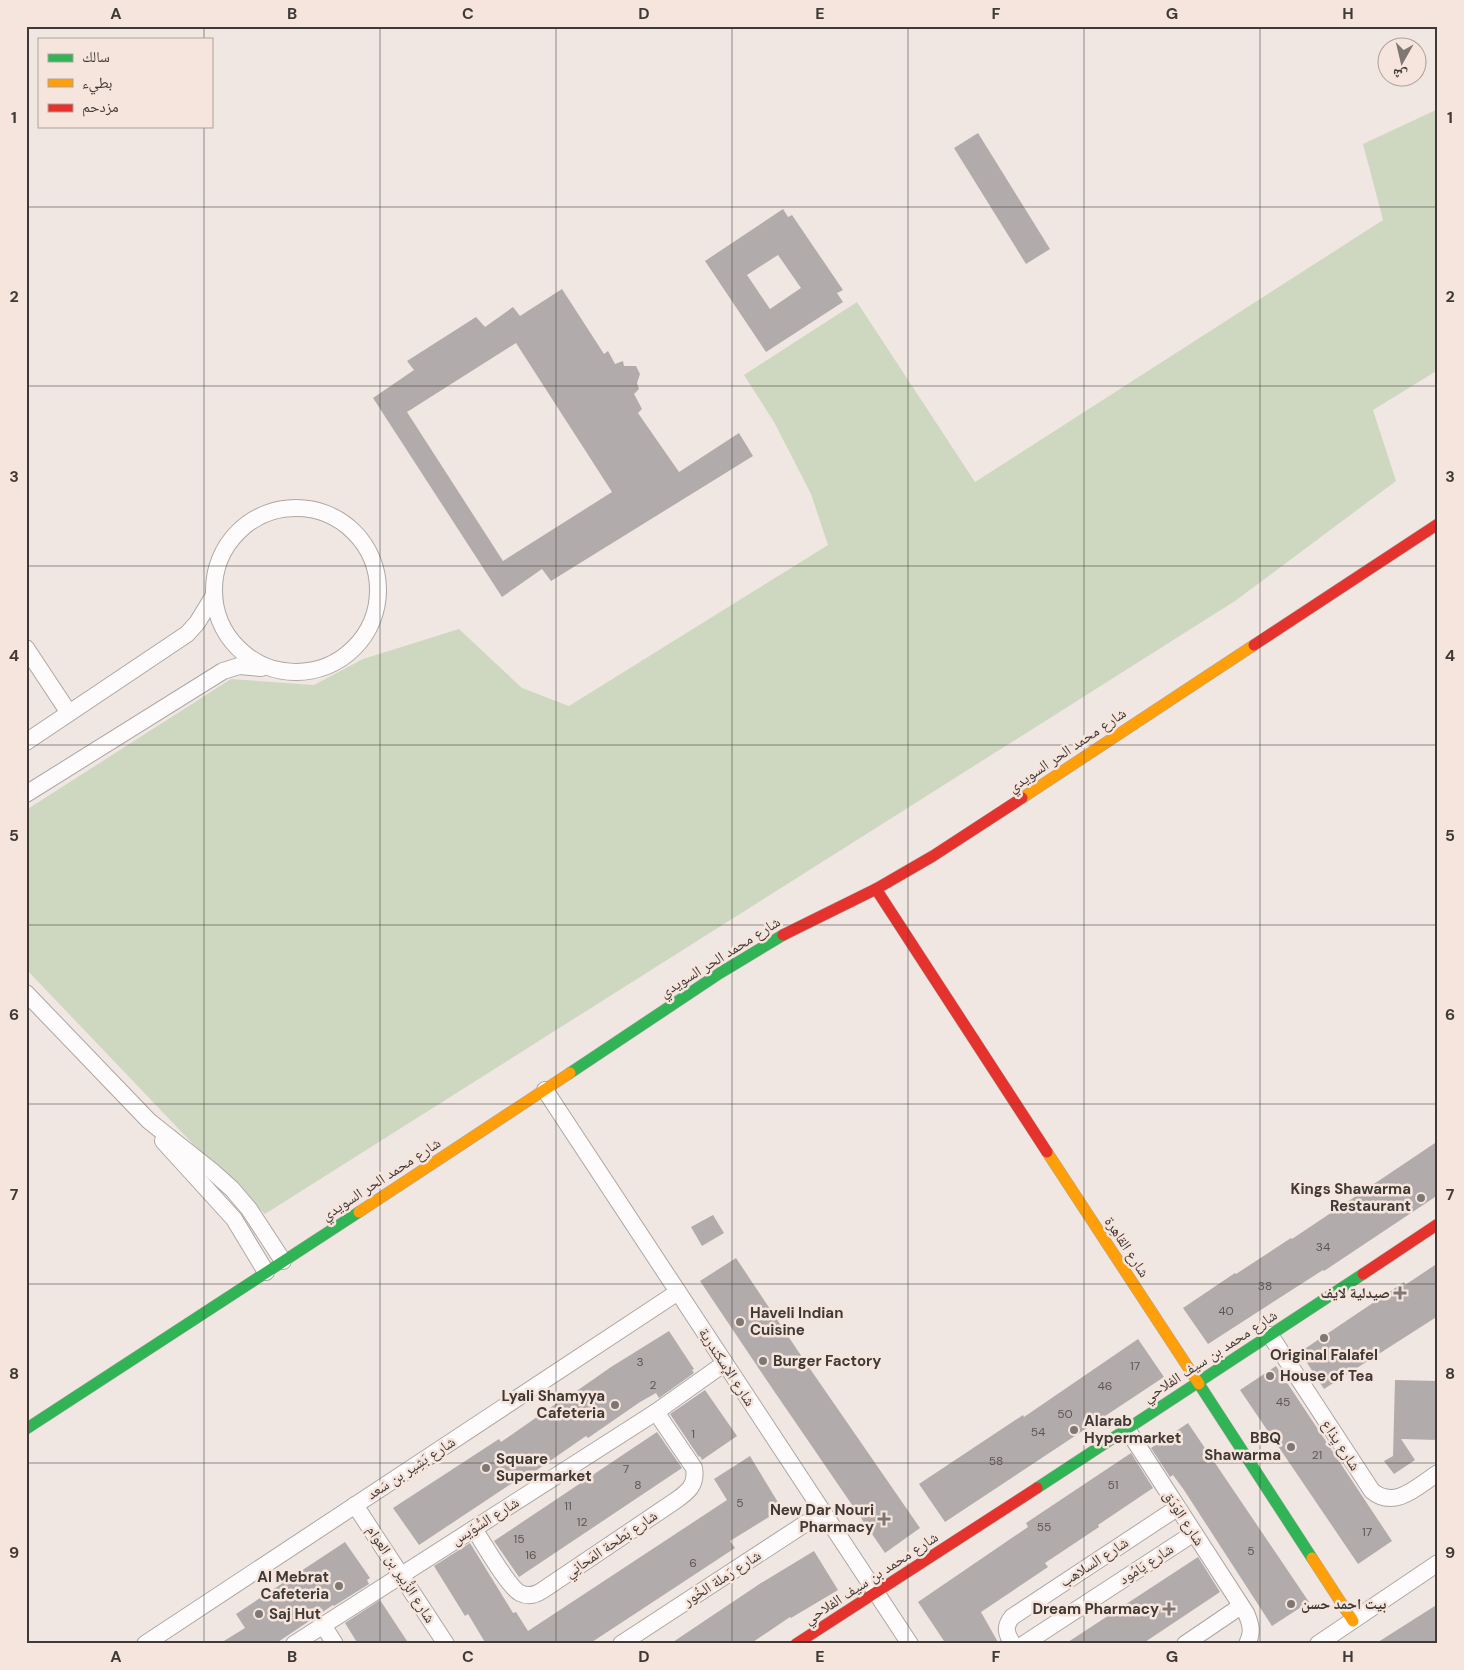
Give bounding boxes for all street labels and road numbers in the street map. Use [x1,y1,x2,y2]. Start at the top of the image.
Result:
street label: شارع محمد الحر السويدي [1004,703,1131,799]
street label: شارع محمد الحر السويدي [656,912,785,1004]
street label: شارع محمد الحر السويدي [317,1133,446,1227]
street label: شارع القاهِرة [1100,1213,1154,1281]
street label: شارع محمد بن سيف الفلاحي [1139,1305,1282,1409]
street label: شارع الإسكندرية [694,1324,760,1410]
street label: شارع يِذاع [1316,1415,1365,1475]
street label: شارع بَشِير بن سَعد [363,1432,459,1504]
street label: شارع الوَدَق [1159,1486,1209,1550]
street label: شارع السُّوَيس [447,1492,523,1550]
street label: شارع بَطحة المَحانِي [561,1505,662,1584]
street label: شارع الزُّبير بن العوام [362,1521,440,1627]
street label: شارع محمد بن سيف الفلاحي [800,1527,943,1631]
street label: شارع السلاهب [1056,1532,1132,1592]
street label: شارع يَامُود [1115,1539,1177,1589]
street label: شارع رَملة الخُور [678,1545,765,1611]

